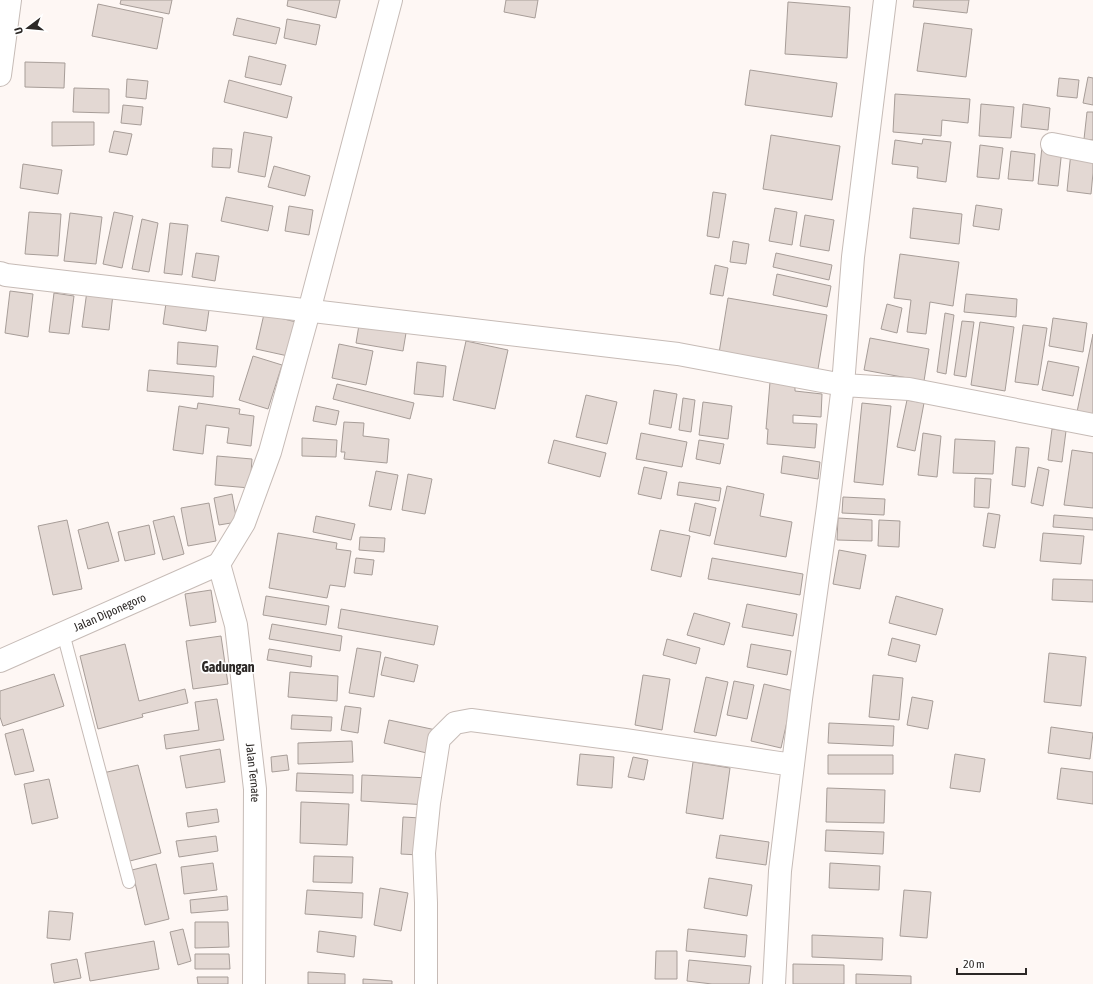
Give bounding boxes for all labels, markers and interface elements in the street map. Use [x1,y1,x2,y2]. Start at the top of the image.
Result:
north arrow [8,8,48,48]
text: U [12,26,25,36]
street label: Jalan Diponegoro [71,590,148,635]
district label: Gadungan [201,659,255,675]
street label: Jalan Ternate [243,742,262,802]
scale bar [957,950,1026,976]
text: 20 m [963,957,985,971]

